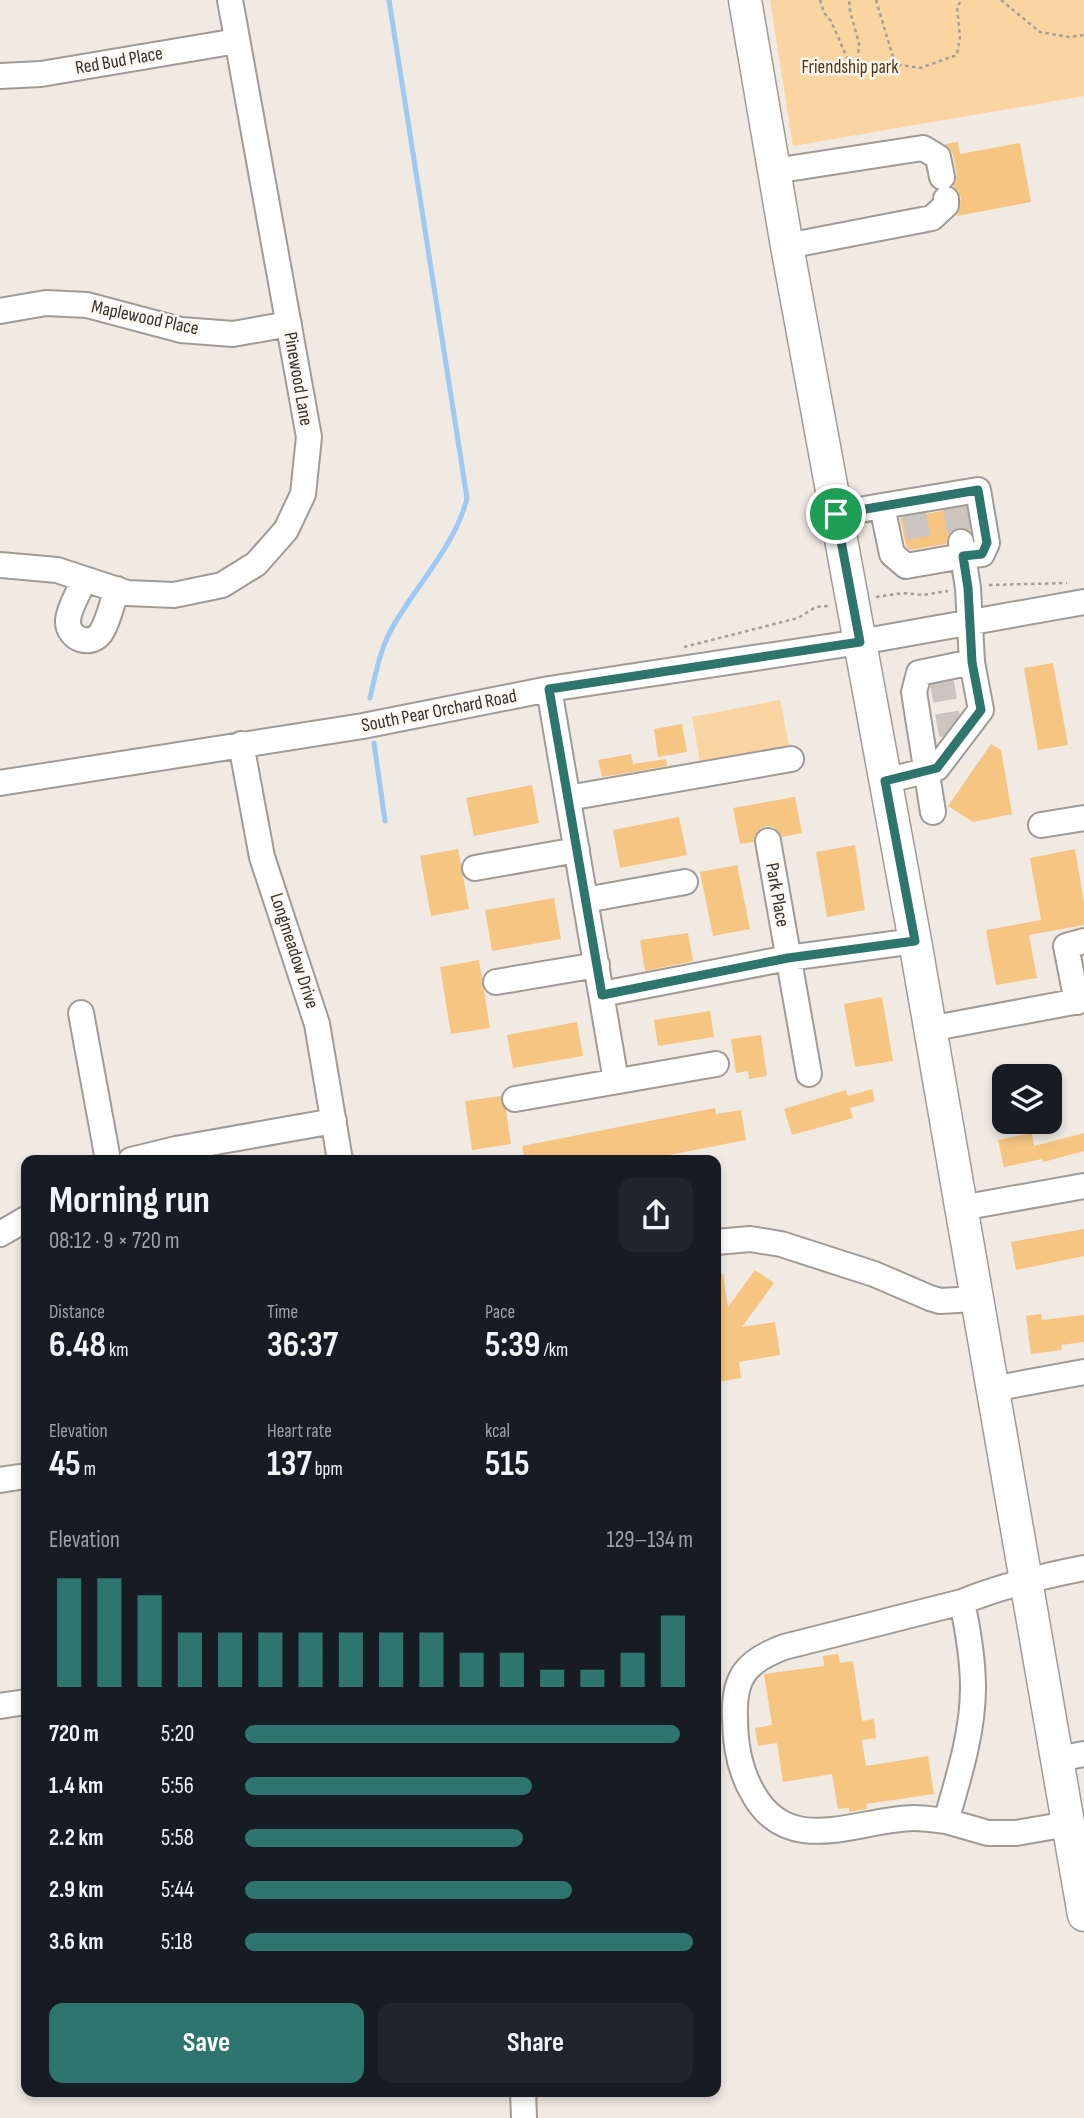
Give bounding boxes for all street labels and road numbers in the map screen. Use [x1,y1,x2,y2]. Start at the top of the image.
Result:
street label: Red Bud Place [73,42,165,80]
street label: Maplewood Place [89,295,201,341]
street label: Pinewood Lane [278,330,318,428]
street label: South Pear Orchard Road [359,685,519,737]
street label: Park Place [760,861,794,929]
street label: Longmeadow Drive [264,890,324,1012]

